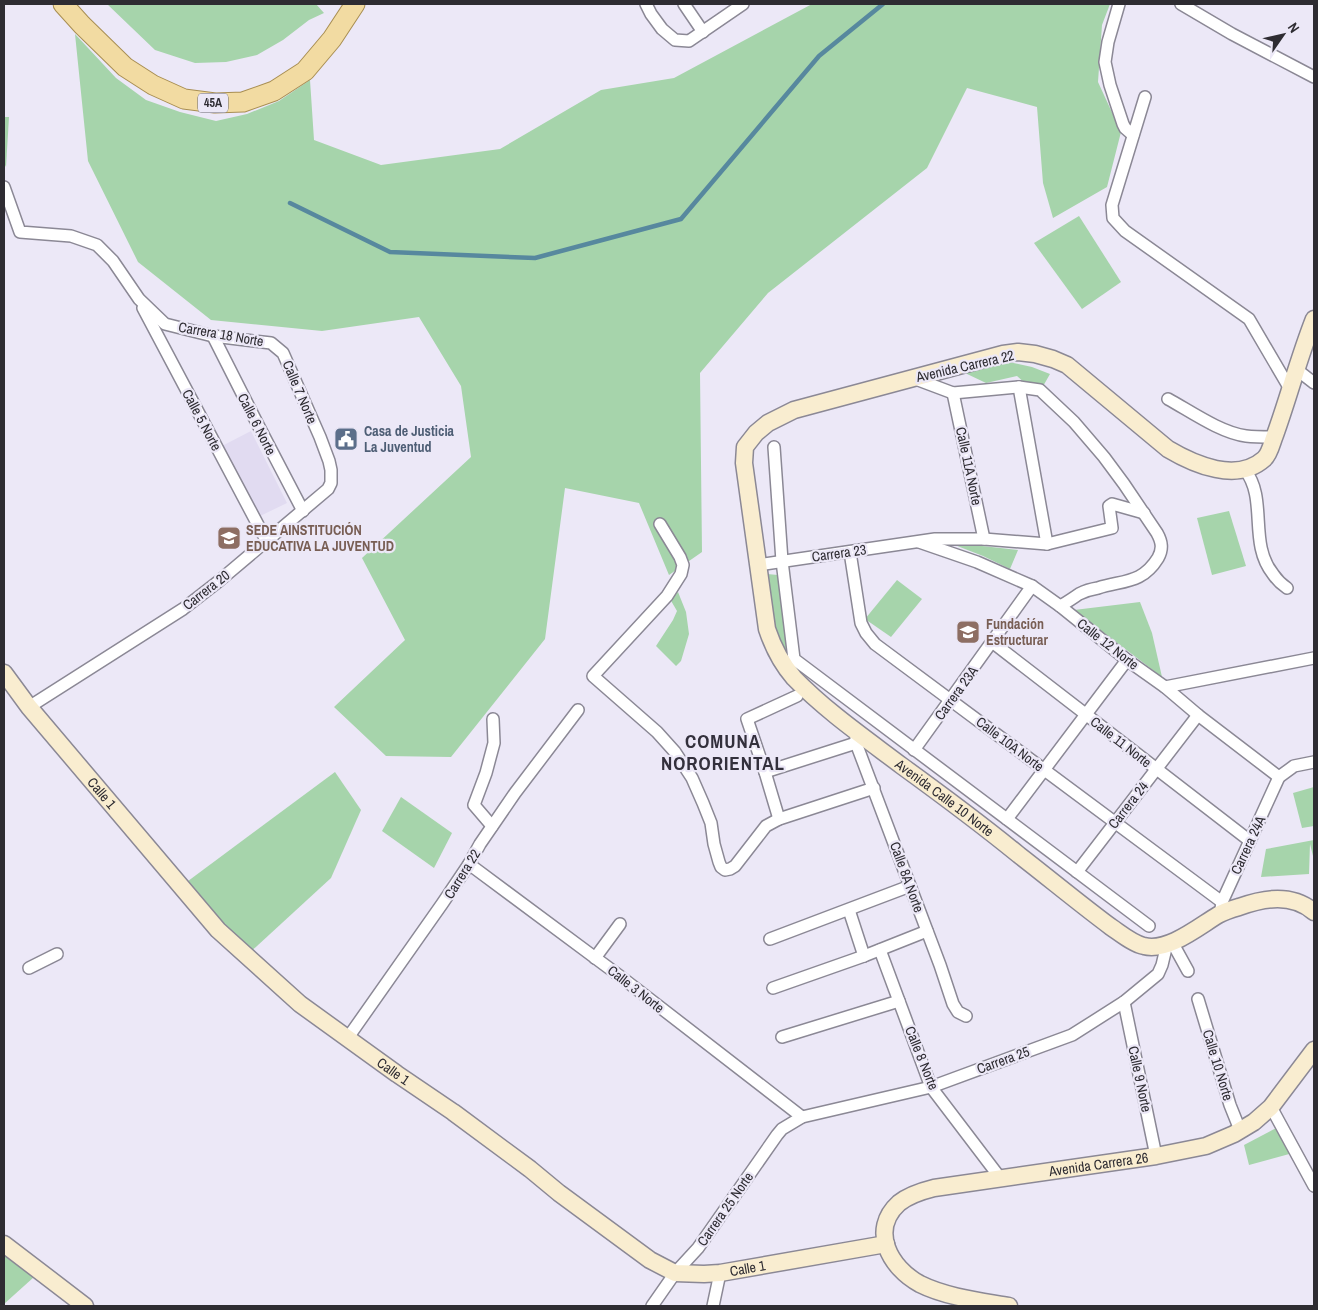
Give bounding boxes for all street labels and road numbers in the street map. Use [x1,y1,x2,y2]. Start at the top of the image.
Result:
road number: 45A [198,94,228,112]
street label: Carrera 18 Norte [177,318,265,350]
street label: Avenida Carrera 22 [913,346,1016,386]
street label: Calle 7 Norte [279,358,321,426]
street label: Calle 5 Norte [178,386,226,454]
street label: Calle 6 Norte [234,390,280,458]
street label: Calle 11A Norte [952,425,986,507]
street label: Carrera 23 [811,540,867,566]
street label: Carrera 20 [179,566,233,614]
street label: Calle 12 Norte [1074,614,1142,674]
street label: Carrera 23A [930,662,982,724]
street label: Calle 10A Norte [972,713,1048,775]
street label: Calle 11 Norte [1087,713,1155,771]
street label: Avenida Calle 10 Norte [891,754,998,840]
street label: Calle 1 [83,774,121,813]
street label: Carrera 24 [1104,777,1152,832]
street label: Carrera 24A [1227,813,1270,877]
street label: Calle 8A Norte [886,839,928,915]
street label: Carrera 22 [440,846,484,902]
street label: Calle 3 Norte [604,961,668,1017]
street label: Calle 8 Norte [901,1024,943,1092]
street label: Calle 10 Norte [1199,1027,1237,1103]
street label: Carrera 25 [974,1042,1032,1078]
street label: Calle 9 Norte [1124,1044,1156,1114]
street label: Calle 1 [373,1054,414,1089]
street label: Avenida Carrera 26 [1047,1148,1149,1180]
street label: Carrera 25 Norte [693,1169,757,1249]
street label: Calle 1 [728,1256,767,1280]

